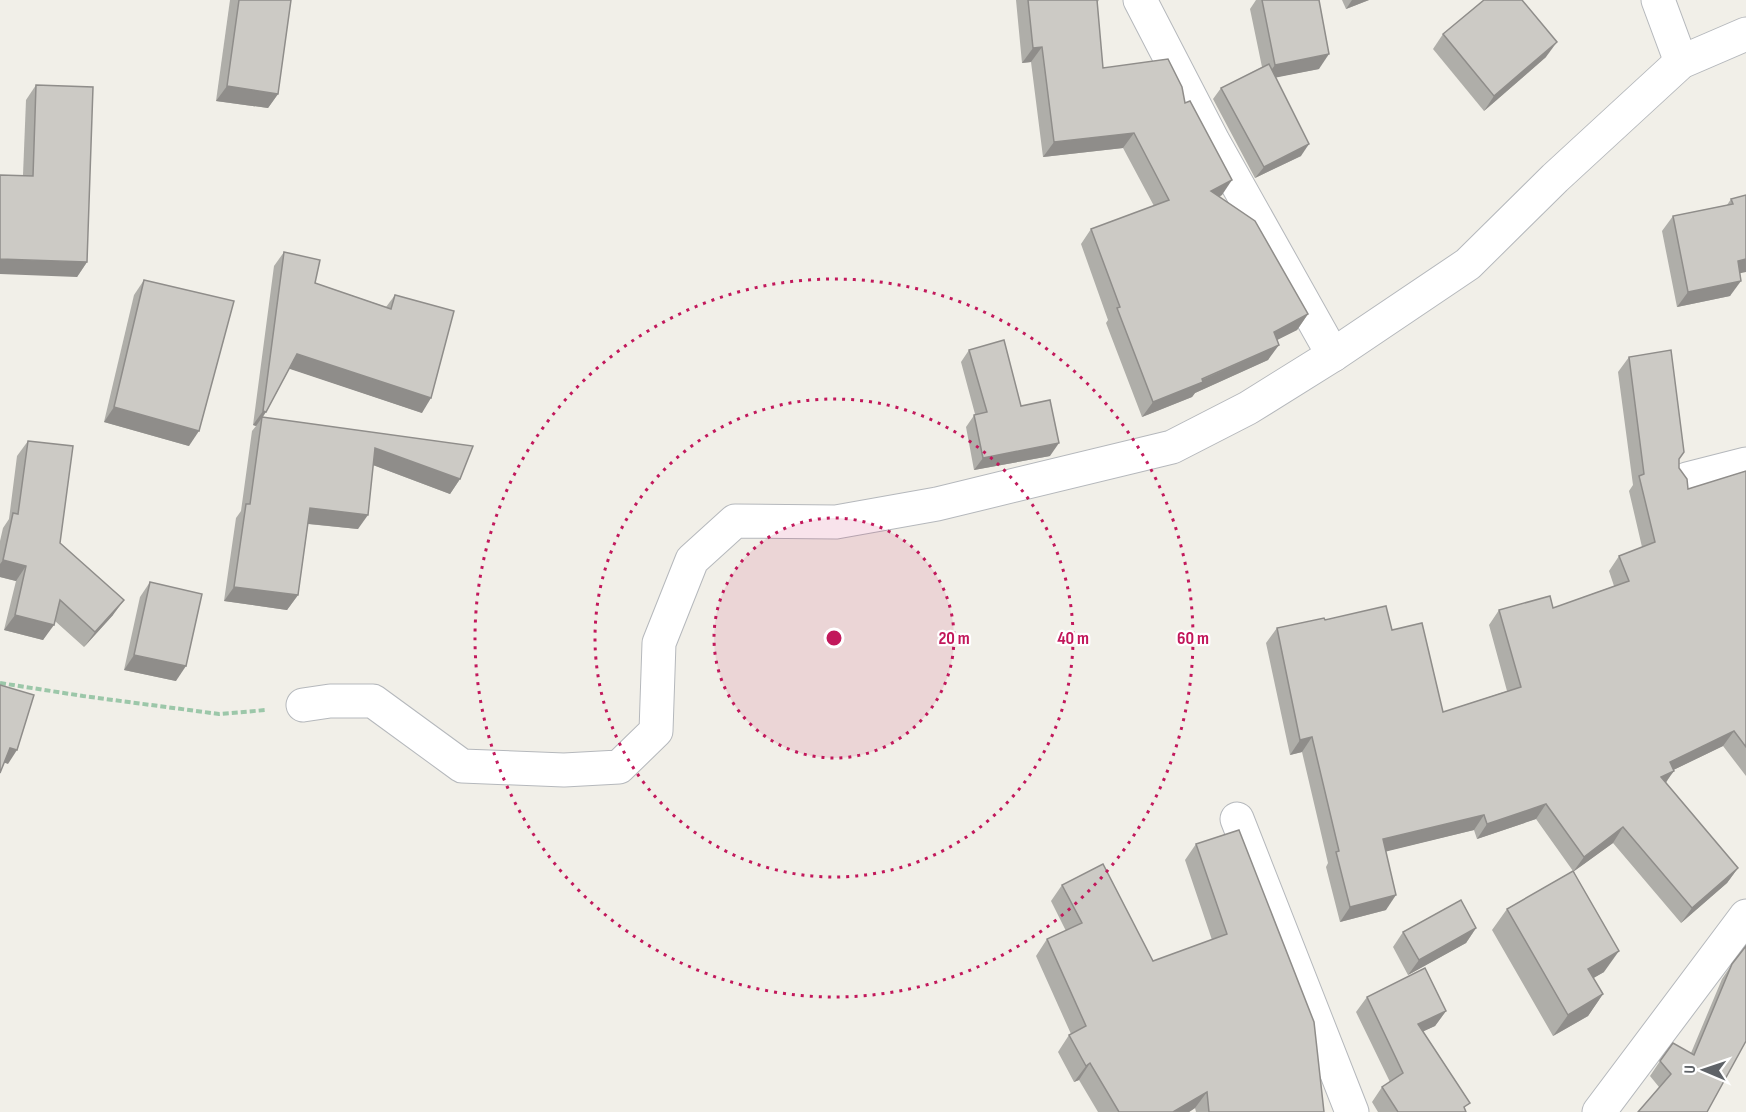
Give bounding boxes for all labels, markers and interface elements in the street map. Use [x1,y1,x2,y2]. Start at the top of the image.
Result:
centre of rings [824,628,844,648]
text: 20 m [938,628,970,649]
text: 40 m [1057,628,1089,649]
text: 60 m [1177,628,1209,649]
north arrow [1674,1040,1734,1100]
text: U [1681,1065,1700,1074]

